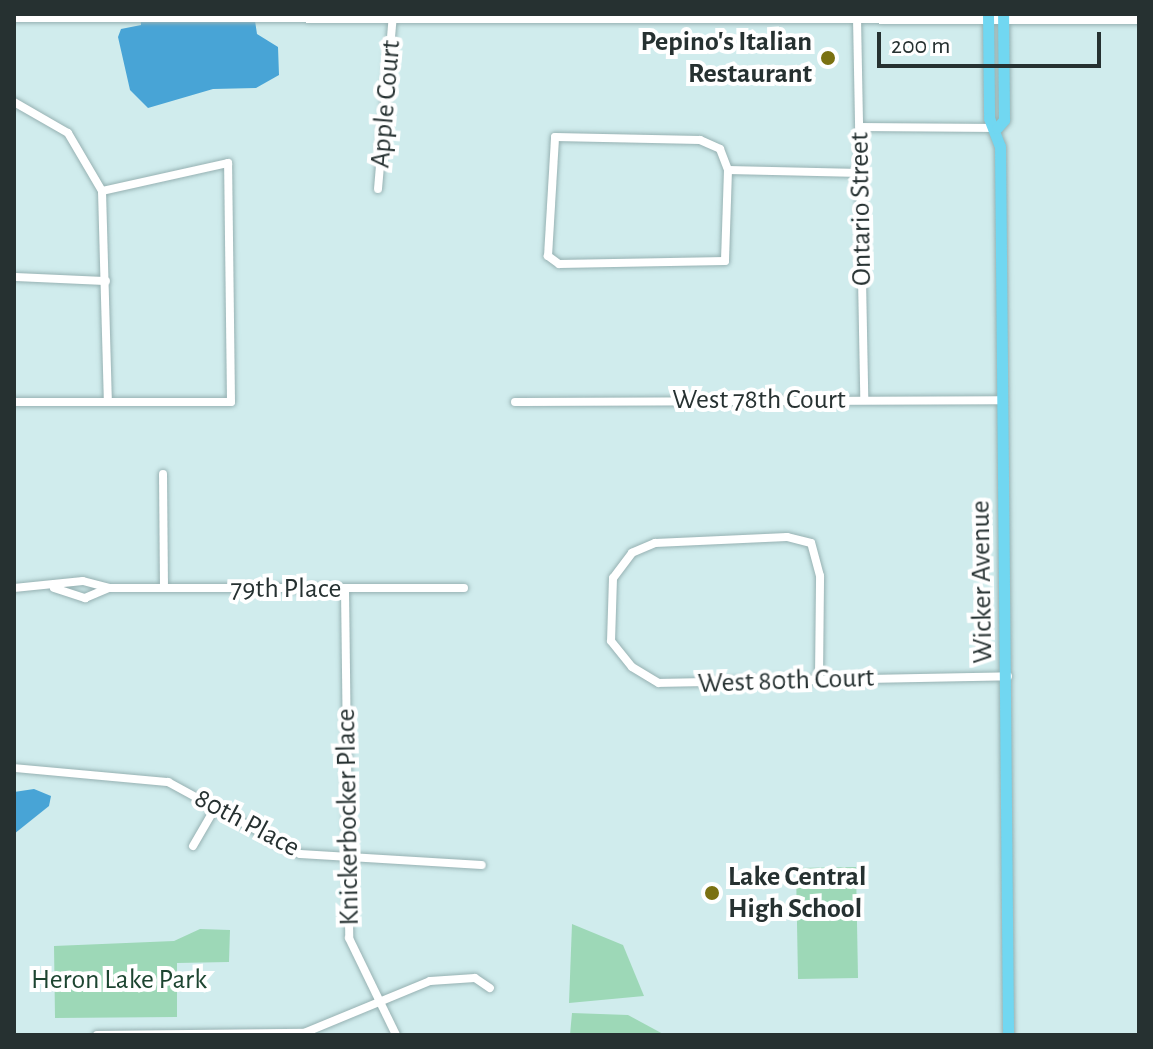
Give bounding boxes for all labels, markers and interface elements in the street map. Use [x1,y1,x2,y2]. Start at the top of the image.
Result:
scale bar [881,16,1105,66]
place label: Pepino's Italian Restaurant [640,25,812,91]
text: 200 m [891,34,950,58]
street label: Apple Court [364,39,408,169]
marker: Pepino's Italian Restaurant [819,49,837,67]
street label: Ontario Street [843,132,879,286]
street label: West 78th Court [672,383,846,417]
street label: Wicker Avenue [964,500,1000,664]
street label: 79th Place [230,572,342,606]
street label: West 80th Court [697,661,875,701]
street label: Knickerbocker Place [329,708,367,926]
street label: 80th Place [189,781,305,865]
place label: Lake Central High School [728,860,866,926]
marker: Lake Central High School [703,884,721,902]
park label: Heron Lake Park [31,963,207,997]

